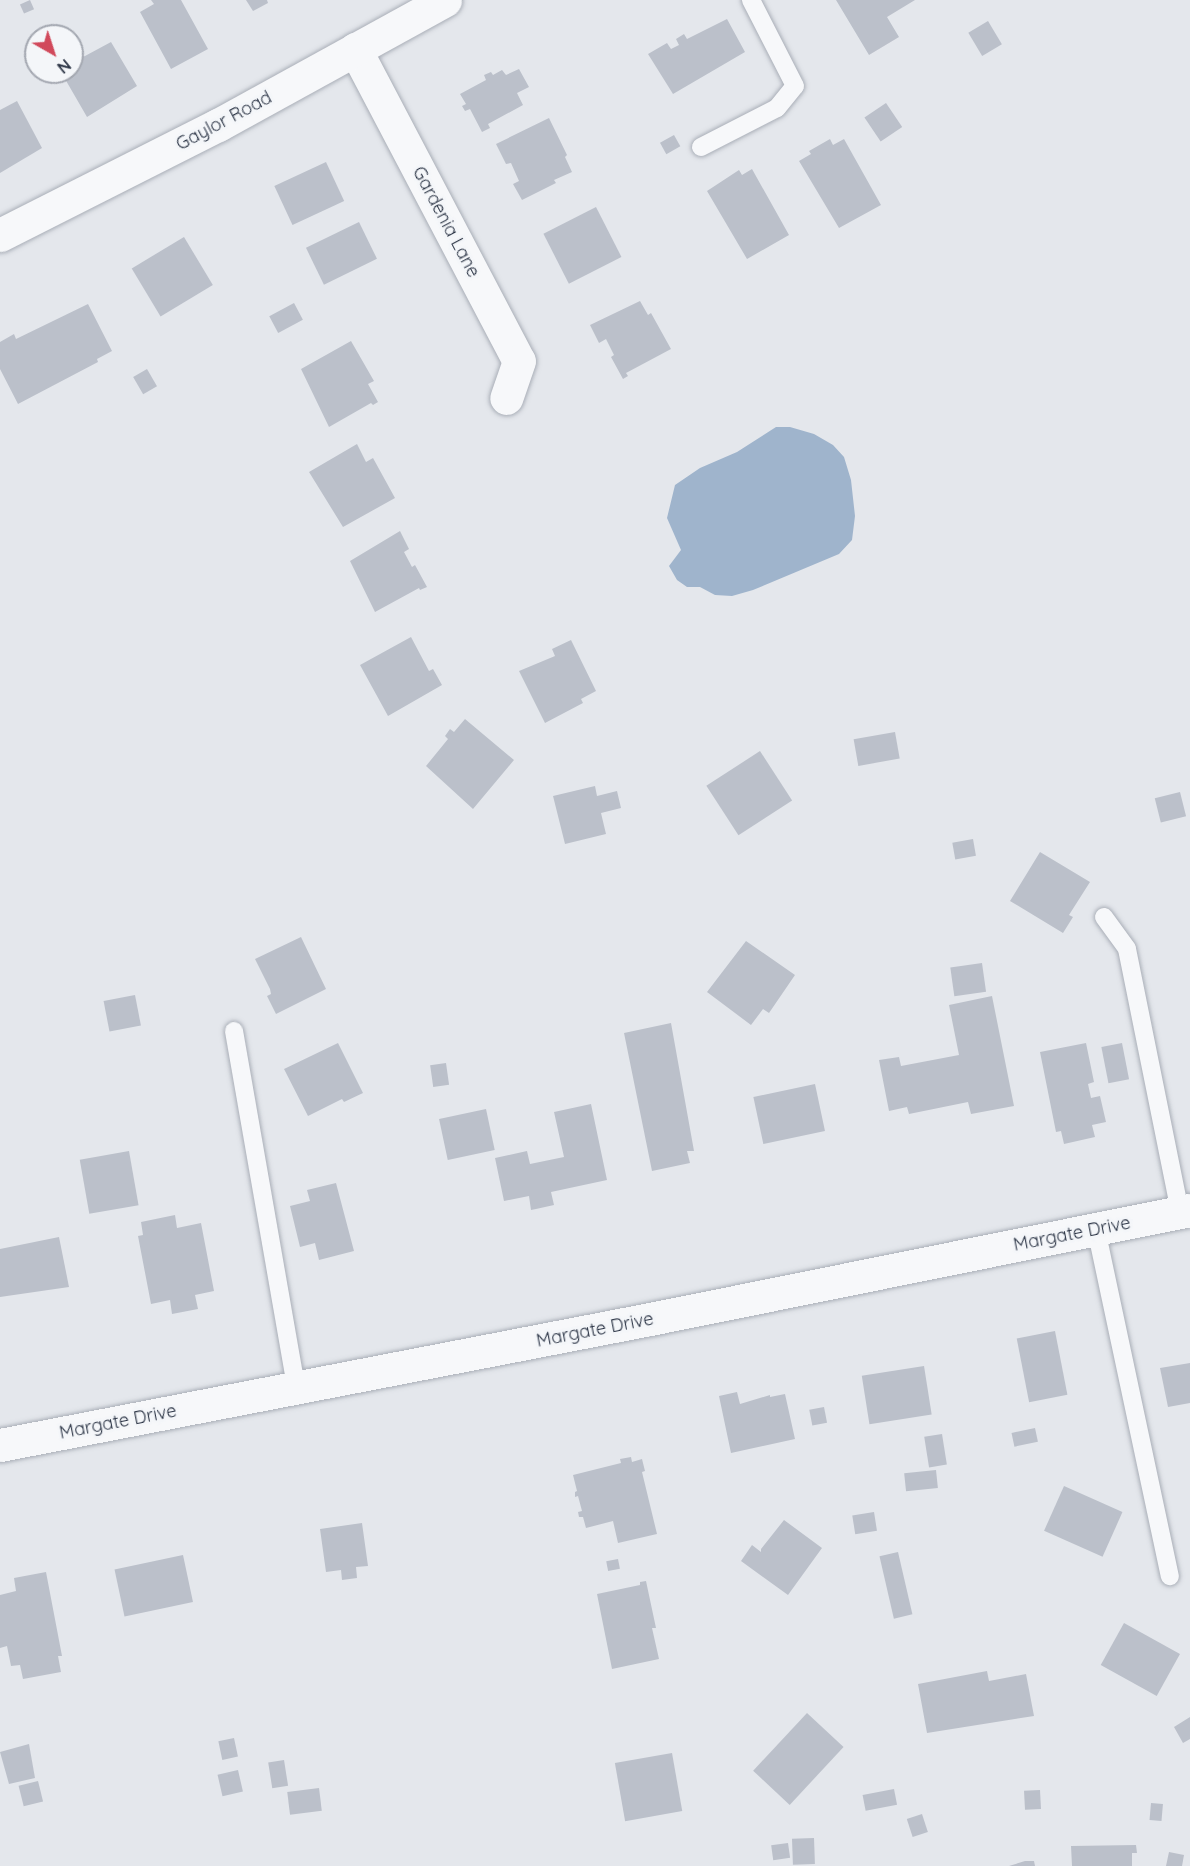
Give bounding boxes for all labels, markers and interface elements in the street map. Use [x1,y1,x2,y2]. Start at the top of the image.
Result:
north arrow [24,24,84,84]
text: N [53,55,75,78]
street label: Gaylor Road [172,87,276,155]
street label: Gardenia Lane [408,163,484,281]
street label: Margate Drive [1012,1212,1132,1256]
street label: Margate Drive [535,1308,655,1352]
street label: Margate Drive [58,1400,178,1444]

